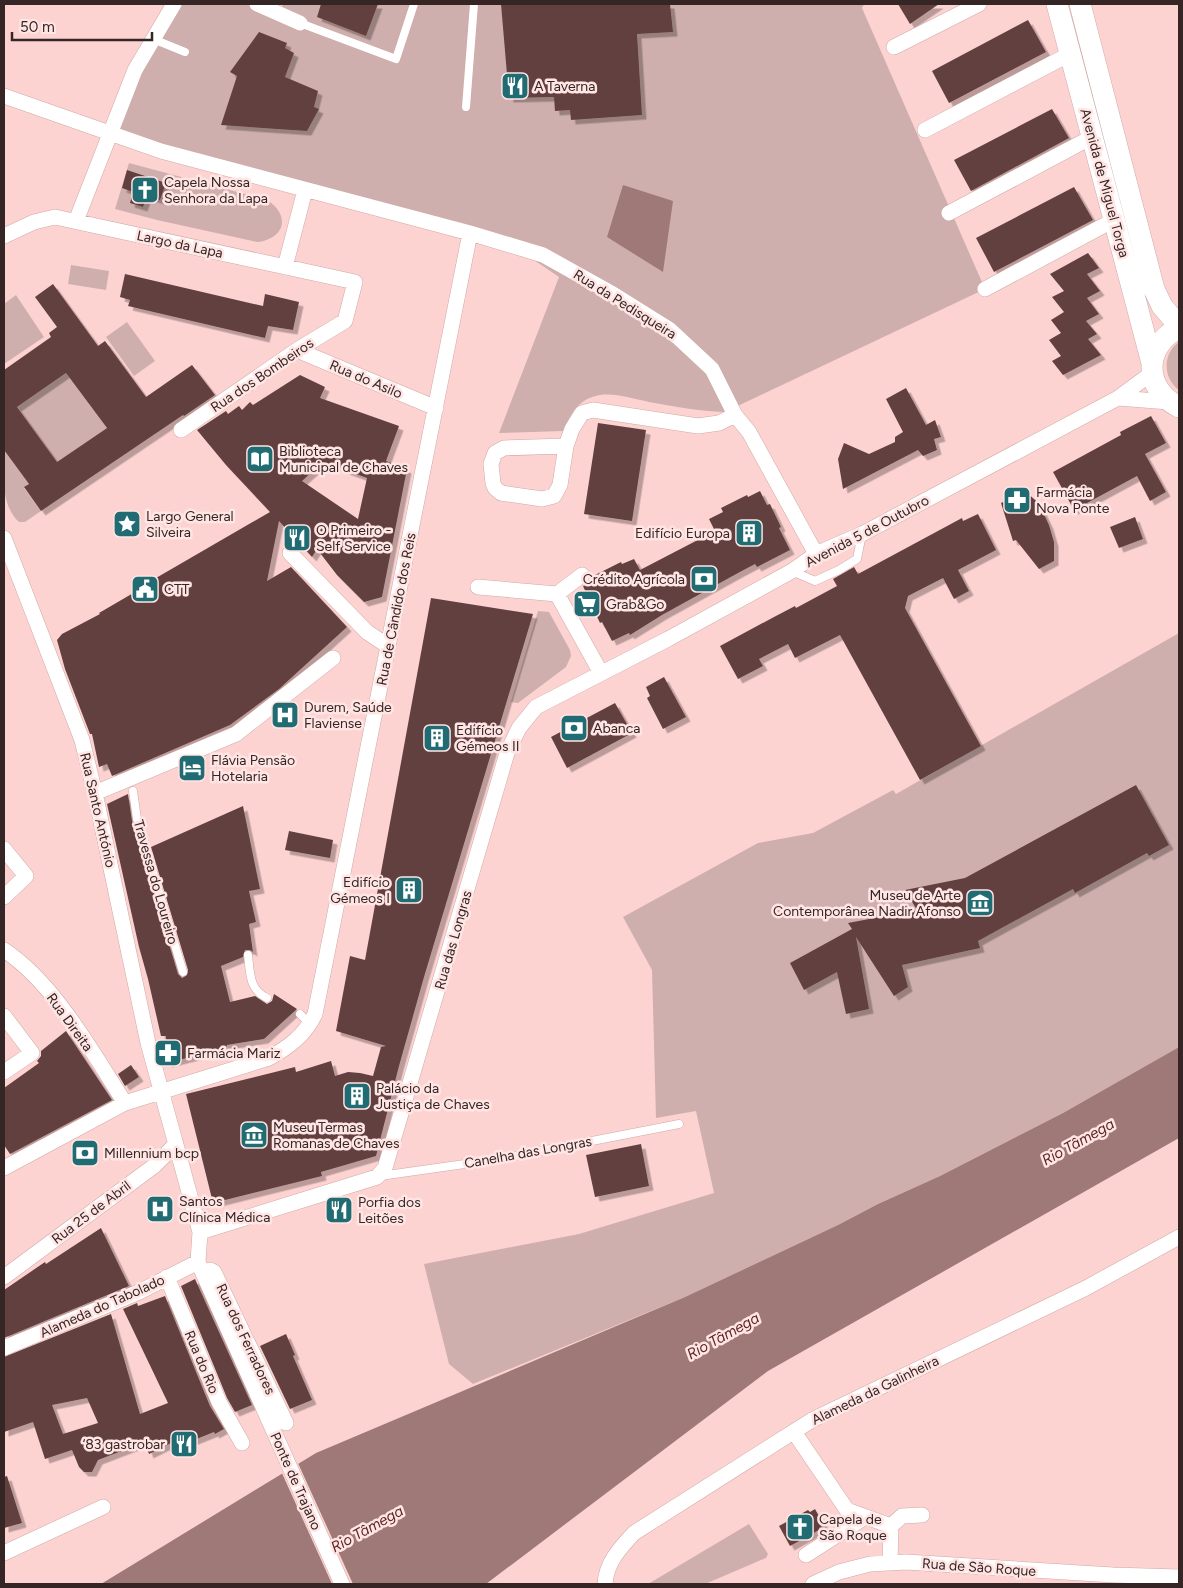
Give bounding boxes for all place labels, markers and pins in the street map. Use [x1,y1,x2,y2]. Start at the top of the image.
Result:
restaurant icon: A Taverna [500,71,530,101]
place label: A Taverna [534,78,595,95]
place label: Capela Nossa Senhora da Lapa [164,174,268,207]
church icon: Capela Nossa Senhora da Lapa [130,175,160,205]
place label: Biblioteca Municipal de Chaves [279,443,408,476]
library icon: Biblioteca Municipal de Chaves [245,444,275,474]
place label: Farmácia Nova Ponte [1036,484,1110,517]
pharmacy icon: Farmácia Nova Ponte [1002,485,1032,515]
place label: Largo General Silveira [146,508,234,541]
place icon: Largo General Silveira [112,509,142,539]
building icon: Edifício Europa [734,518,764,548]
place label: O Primeiro - Self Service [316,522,391,555]
restaurant icon: O Primeiro - Self Service [282,523,312,553]
place label: Edifício Europa [635,525,730,542]
bank icon: Crédito Agrícola [689,564,719,594]
place label: Crédito Agrícola [583,571,685,588]
public building icon: CTT [130,574,160,604]
place label: CTT [164,581,190,598]
supermarket icon: Grab&Go [572,589,602,619]
place label: Grab&Go [606,596,665,613]
place label: Durem, Saúde Flaviense [304,699,392,732]
hospital icon: Durem, Saúde Flaviense [270,700,300,730]
bank icon: Abanca [559,713,589,743]
place label: Abanca [593,720,640,737]
place label: Edifício Gémeos II [456,722,520,755]
building icon: Edifício Gémeos II [422,723,452,753]
place label: Flávia Pensão Hotelaria [211,752,295,785]
hotel icon: Flávia Pensão Hotelaria [177,753,207,783]
place label: Edifício Gémeos I [330,874,390,907]
building icon: Edifício Gémeos I [394,875,424,905]
place label: Museu de Arte Contemporânea Nadir Afonso [773,887,961,920]
museum icon: Museu de Arte Contemporânea Nadir Afonso [965,888,995,918]
pharmacy icon: Farmácia Mariz [153,1038,183,1068]
place label: Farmácia Mariz [187,1045,281,1062]
place label: Palácio da Justiça de Chaves [376,1080,490,1113]
building icon: Palácio da Justiça de Chaves [342,1081,372,1111]
place label: Museu Termas Romanas de Chaves [273,1119,399,1152]
museum icon: Museu Termas Romanas de Chaves [239,1120,269,1150]
bank icon: Millennium bcp [70,1138,100,1168]
place label: Millennium bcp [104,1145,199,1162]
place label: Santos Clínica Médica [179,1193,270,1226]
hospital icon: Santos Clínica Médica [145,1194,175,1224]
place label: Porfia dos Leitões [358,1194,421,1227]
restaurant icon: Porfia dos Leitões [324,1195,354,1225]
restaurant icon: ‘83 gastrobar [169,1429,199,1459]
place label: ‘83 gastrobar [83,1436,165,1453]
place label: Capela de São Roque [819,1511,887,1544]
church icon: Capela de São Roque [785,1512,815,1542]

